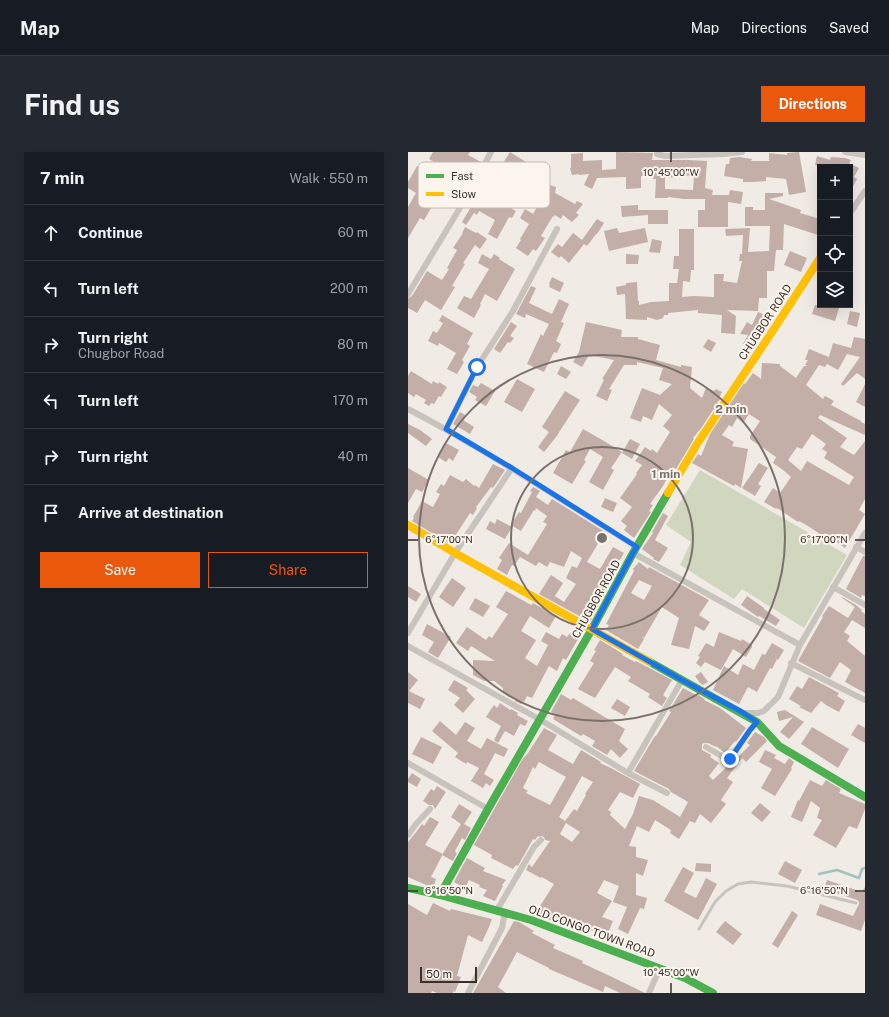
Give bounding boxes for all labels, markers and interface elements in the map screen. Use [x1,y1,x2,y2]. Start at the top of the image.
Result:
text: Map [20,17,60,39]
text: Map [691,20,719,36]
text: Directions [741,20,807,36]
text: Saved [829,20,869,36]
button: Directions [761,86,865,122]
text: Find us [24,88,120,121]
legend [418,162,550,208]
map controls [817,164,853,308]
button: + [817,164,853,200]
text: 10°45'00"W [643,166,699,178]
text: 7 min [40,168,84,188]
text: Fast [451,170,473,182]
text: Walk · 550 m [290,171,368,186]
text: Slow [451,188,477,200]
button: − [817,200,853,236]
icon: ahead [40,222,62,244]
text: Continue [78,224,143,241]
text: 60 m [338,225,368,240]
button: locate [817,236,853,272]
button: layers [817,272,853,308]
icon: left [40,278,62,300]
text: Turn left [78,280,139,297]
text: 200 m [330,281,368,296]
street label: CHUGBOR ROAD [736,282,794,362]
text: Turn right [78,329,148,346]
icon: right [40,334,62,356]
text: 80 m [337,337,368,352]
text: Chugbor Road [78,346,164,361]
route start [468,358,486,376]
icon: left [40,390,62,412]
text: Turn left [78,392,139,409]
text: 170 m [333,393,368,408]
text: 2 min [715,402,747,416]
icon: right [40,446,62,468]
text: Turn right [78,448,148,465]
text: 40 m [337,449,368,464]
text: 1 min [652,467,680,481]
icon: arrive [40,502,62,524]
text: Arrive at destination [78,504,223,521]
centre of rings [595,531,609,545]
text: 6°17'00"N [425,533,473,545]
text: 6°17'00"N [800,533,848,545]
button: Save [40,552,200,588]
button: Share [208,552,368,588]
street label: CHUGBOR ROAD [569,557,623,640]
route end [721,750,739,768]
text: 6°16'50"N [425,884,473,896]
text: 6°16'50"N [800,884,848,896]
street label: OLD CONGO TOWN ROAD [527,902,657,960]
scale bar [420,965,477,984]
text: 10°45'00"W [643,966,699,978]
text: 50 m [426,968,452,980]

